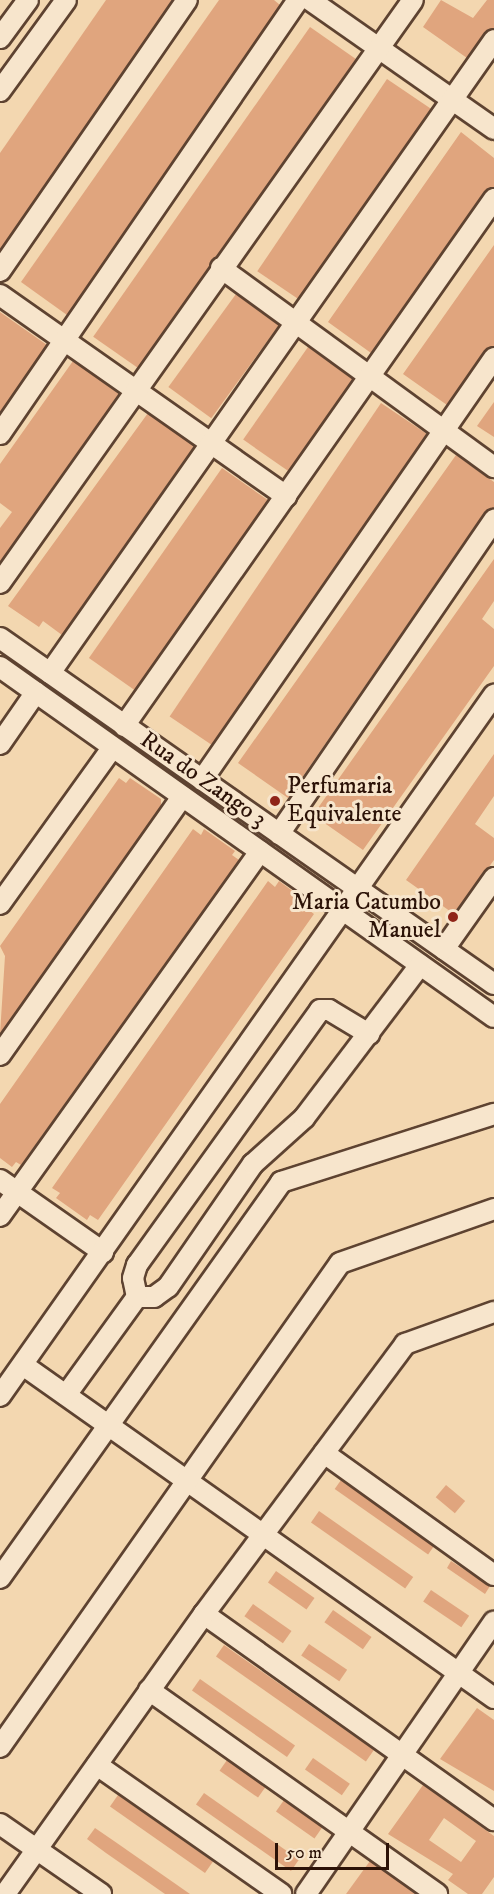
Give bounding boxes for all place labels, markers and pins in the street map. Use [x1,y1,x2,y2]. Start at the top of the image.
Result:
place label: Perfumaria Equivalente [287,773,402,829]
marker: Perfumaria Equivalente [268,794,282,808]
place label: Maria Catumbo Manuel [292,889,441,945]
marker: Maria Catumbo Manuel [446,910,460,924]

